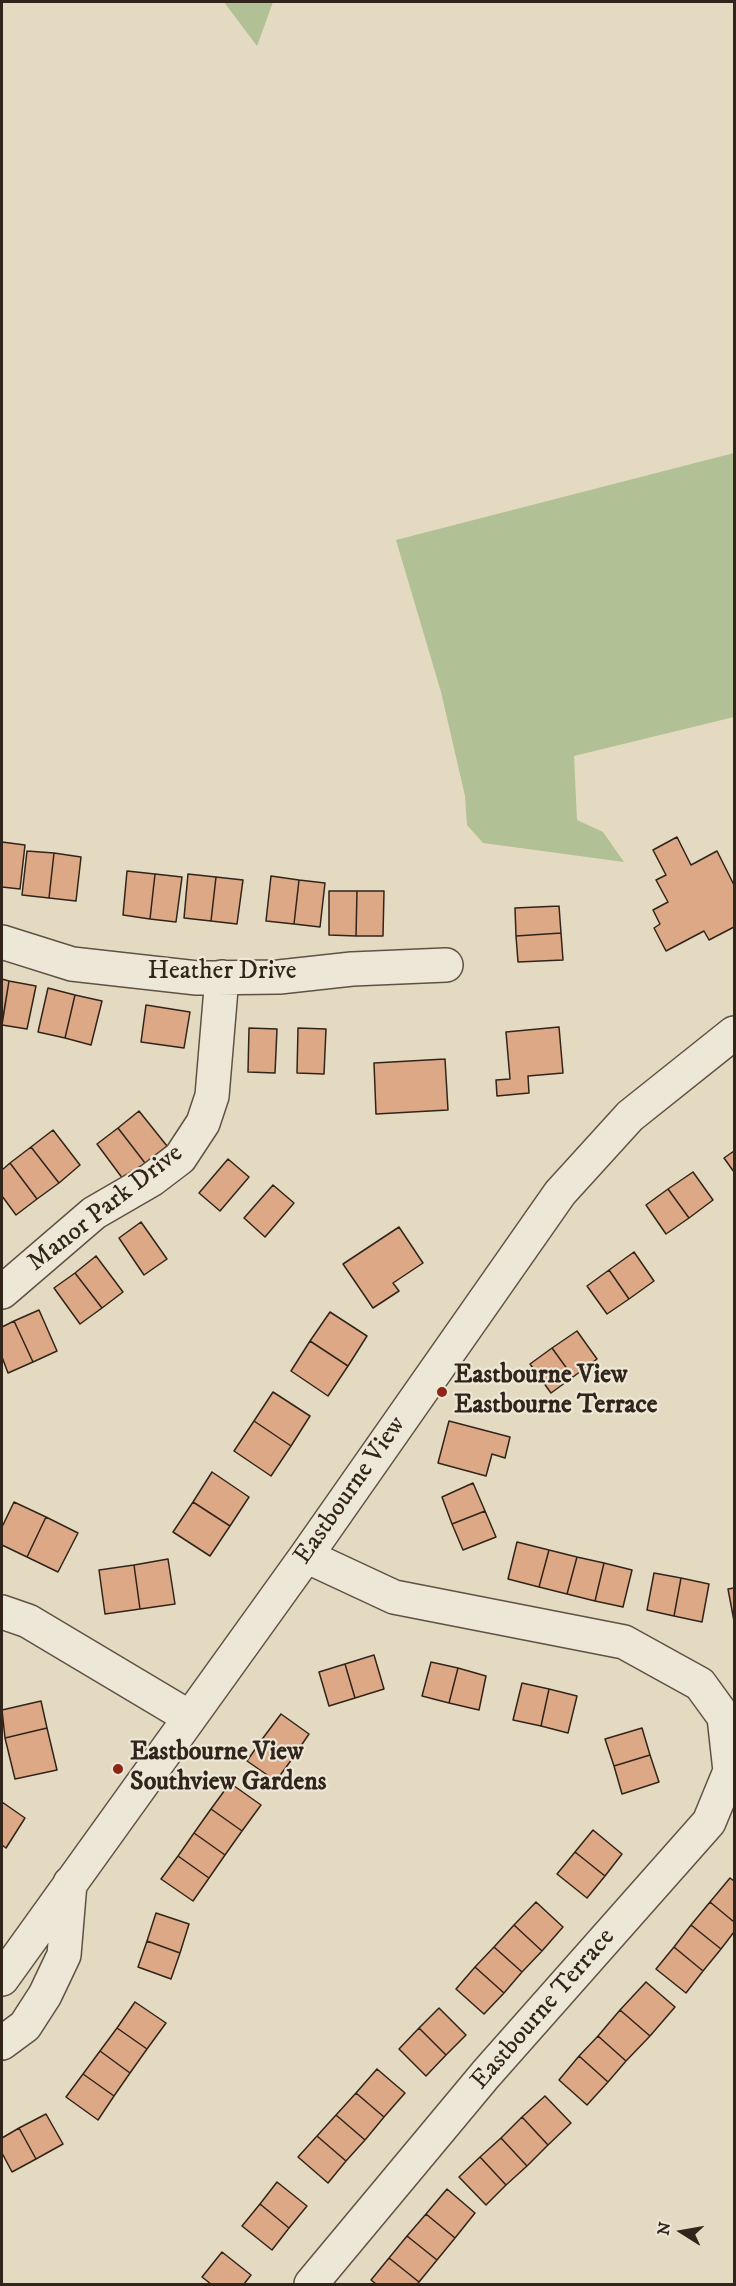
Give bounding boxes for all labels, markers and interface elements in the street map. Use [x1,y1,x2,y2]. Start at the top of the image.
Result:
street label: Heather Drive [147,957,297,989]
street label: Manor Park Drive [22,1139,190,1279]
place label: Eastbourne View Eastbourne Terrace [454,1361,658,1422]
marker: Eastbourne View Eastbourne Terrace [435,1385,449,1399]
street label: Eastbourne View [288,1411,414,1571]
place label: Eastbourne View Southview Gardens [130,1738,326,1799]
marker: Eastbourne View Southview Gardens [111,1762,125,1776]
street label: Eastbourne Terrace [465,1923,623,2097]
north arrow [652,2202,712,2262]
text: N [653,2220,675,2237]

